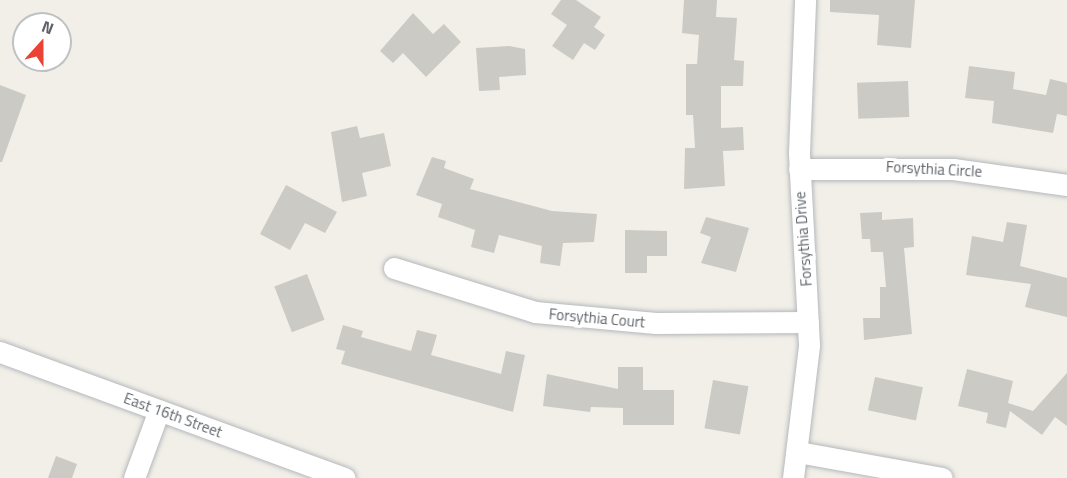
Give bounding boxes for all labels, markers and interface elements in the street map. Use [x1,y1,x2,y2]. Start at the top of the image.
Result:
north arrow [12,12,72,72]
text: N [38,14,57,40]
street label: Forsythia Circle [885,157,983,181]
street label: Forsythia Drive [791,191,815,287]
street label: Forsythia Court [548,305,646,331]
street label: East 16th Street [121,389,225,441]

